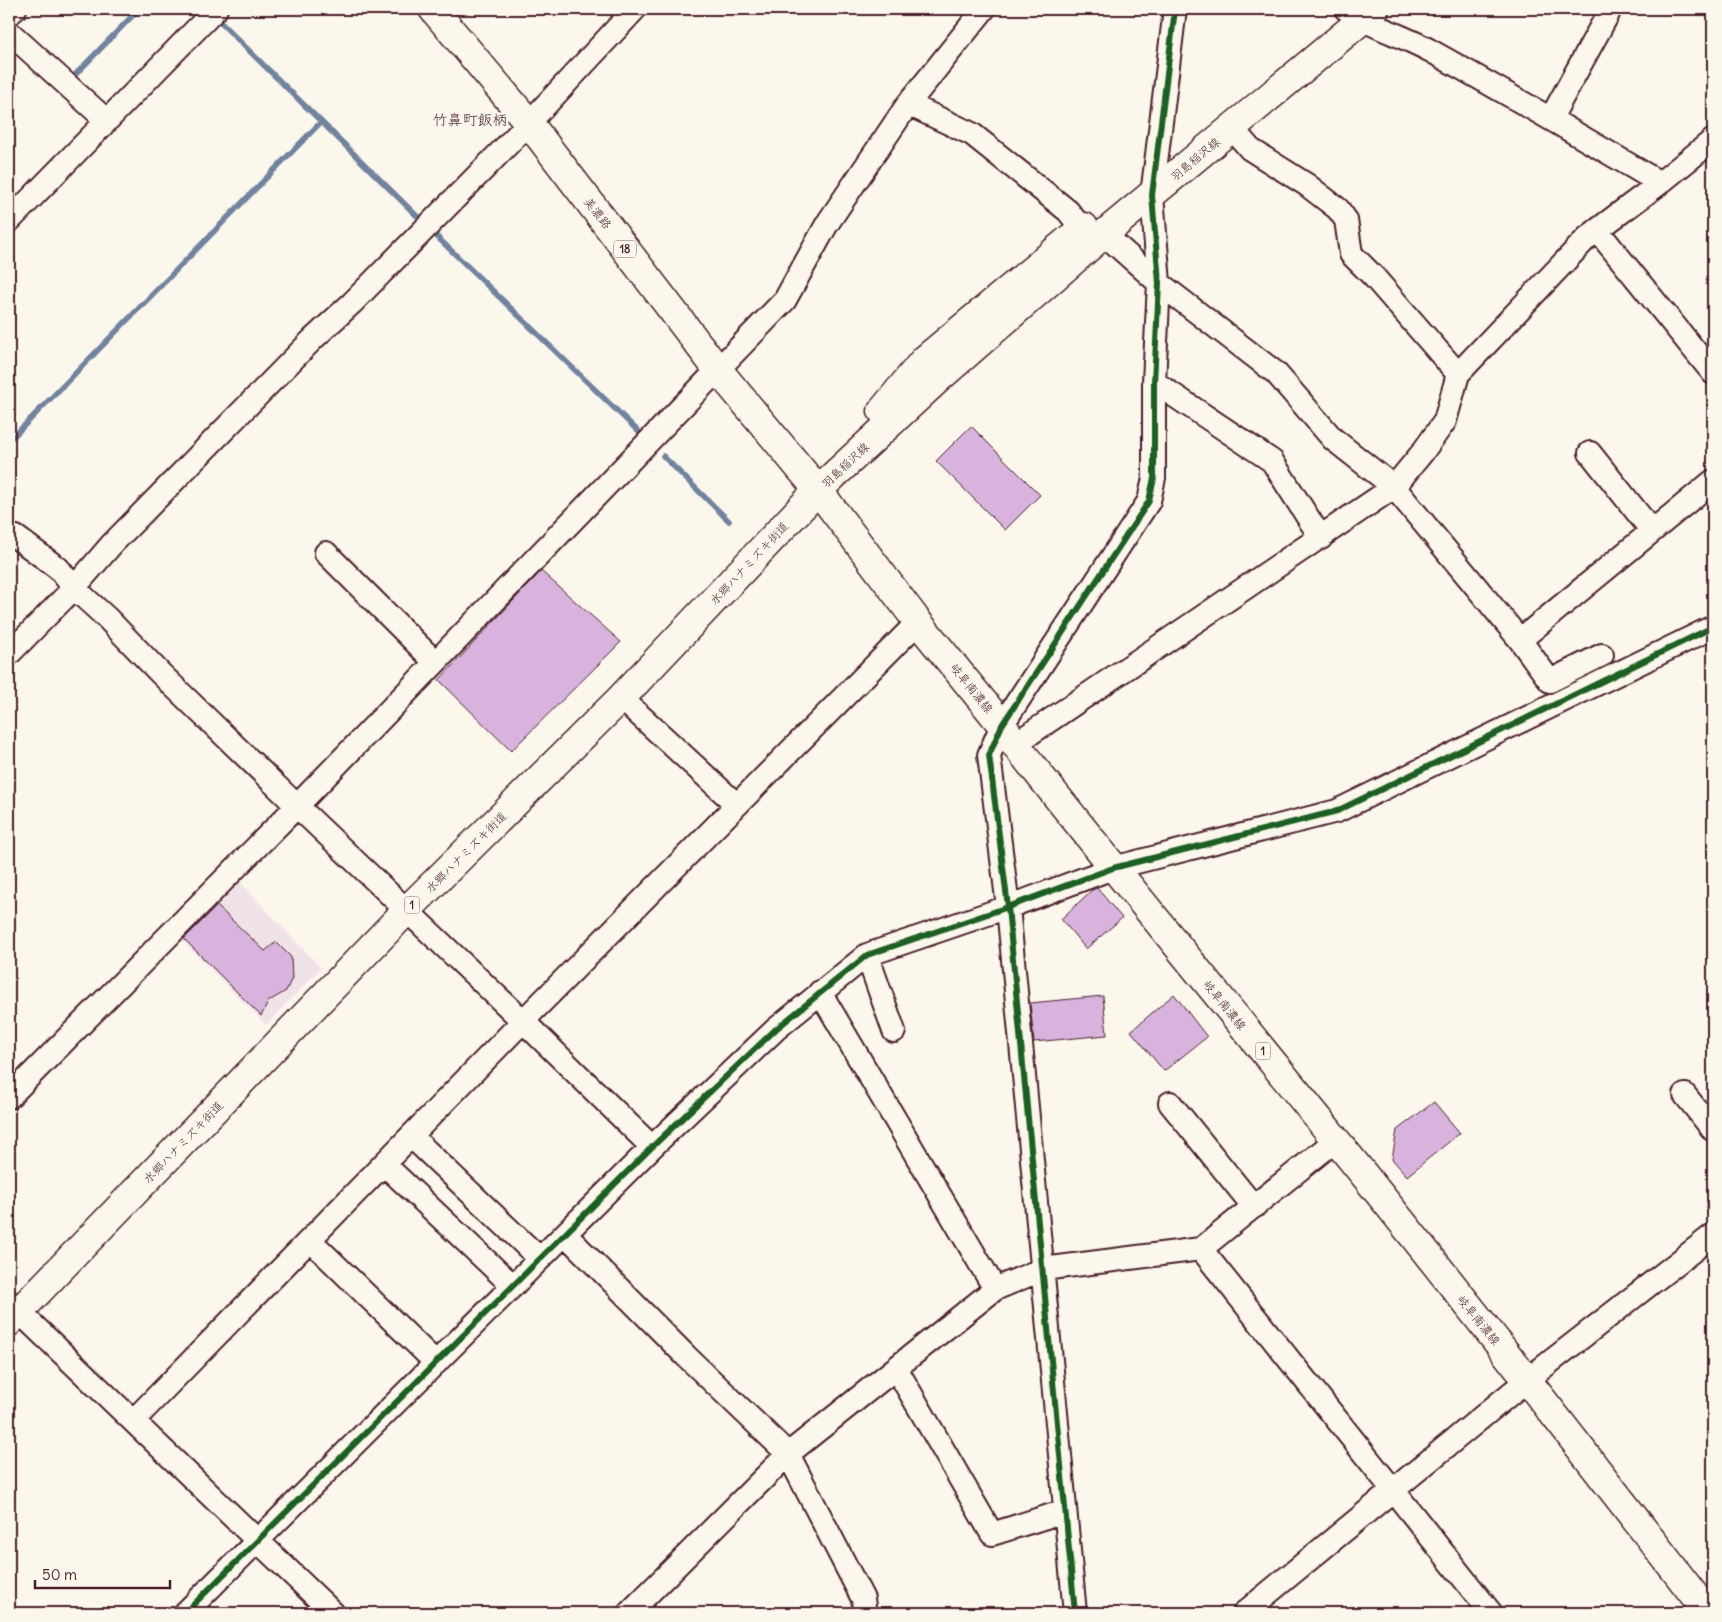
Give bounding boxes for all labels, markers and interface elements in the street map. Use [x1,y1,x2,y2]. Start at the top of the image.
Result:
district label: 竹鼻町飯柄 [432,110,508,129]
street label: 羽島稲沢線 [1167,134,1223,184]
street label: 美濃路 [581,194,615,232]
road number: 18 [614,240,636,258]
street label: 羽島稲沢線 [818,439,872,491]
street label: 水郷ハナミズキ街道 [707,518,791,608]
street label: 岐阜南濃線 [947,660,997,716]
street label: 水郷ハナミズキ街道 [422,808,510,896]
road number: 1 [404,896,420,914]
street label: 岐阜南濃線 [1200,977,1250,1033]
road number: 1 [1256,1042,1270,1060]
street label: 水郷ハナミズキ街道 [140,1098,226,1186]
street label: 岐阜南濃線 [1454,1292,1504,1348]
scale bar [35,1557,170,1589]
text: 50 m [42,1565,77,1584]

